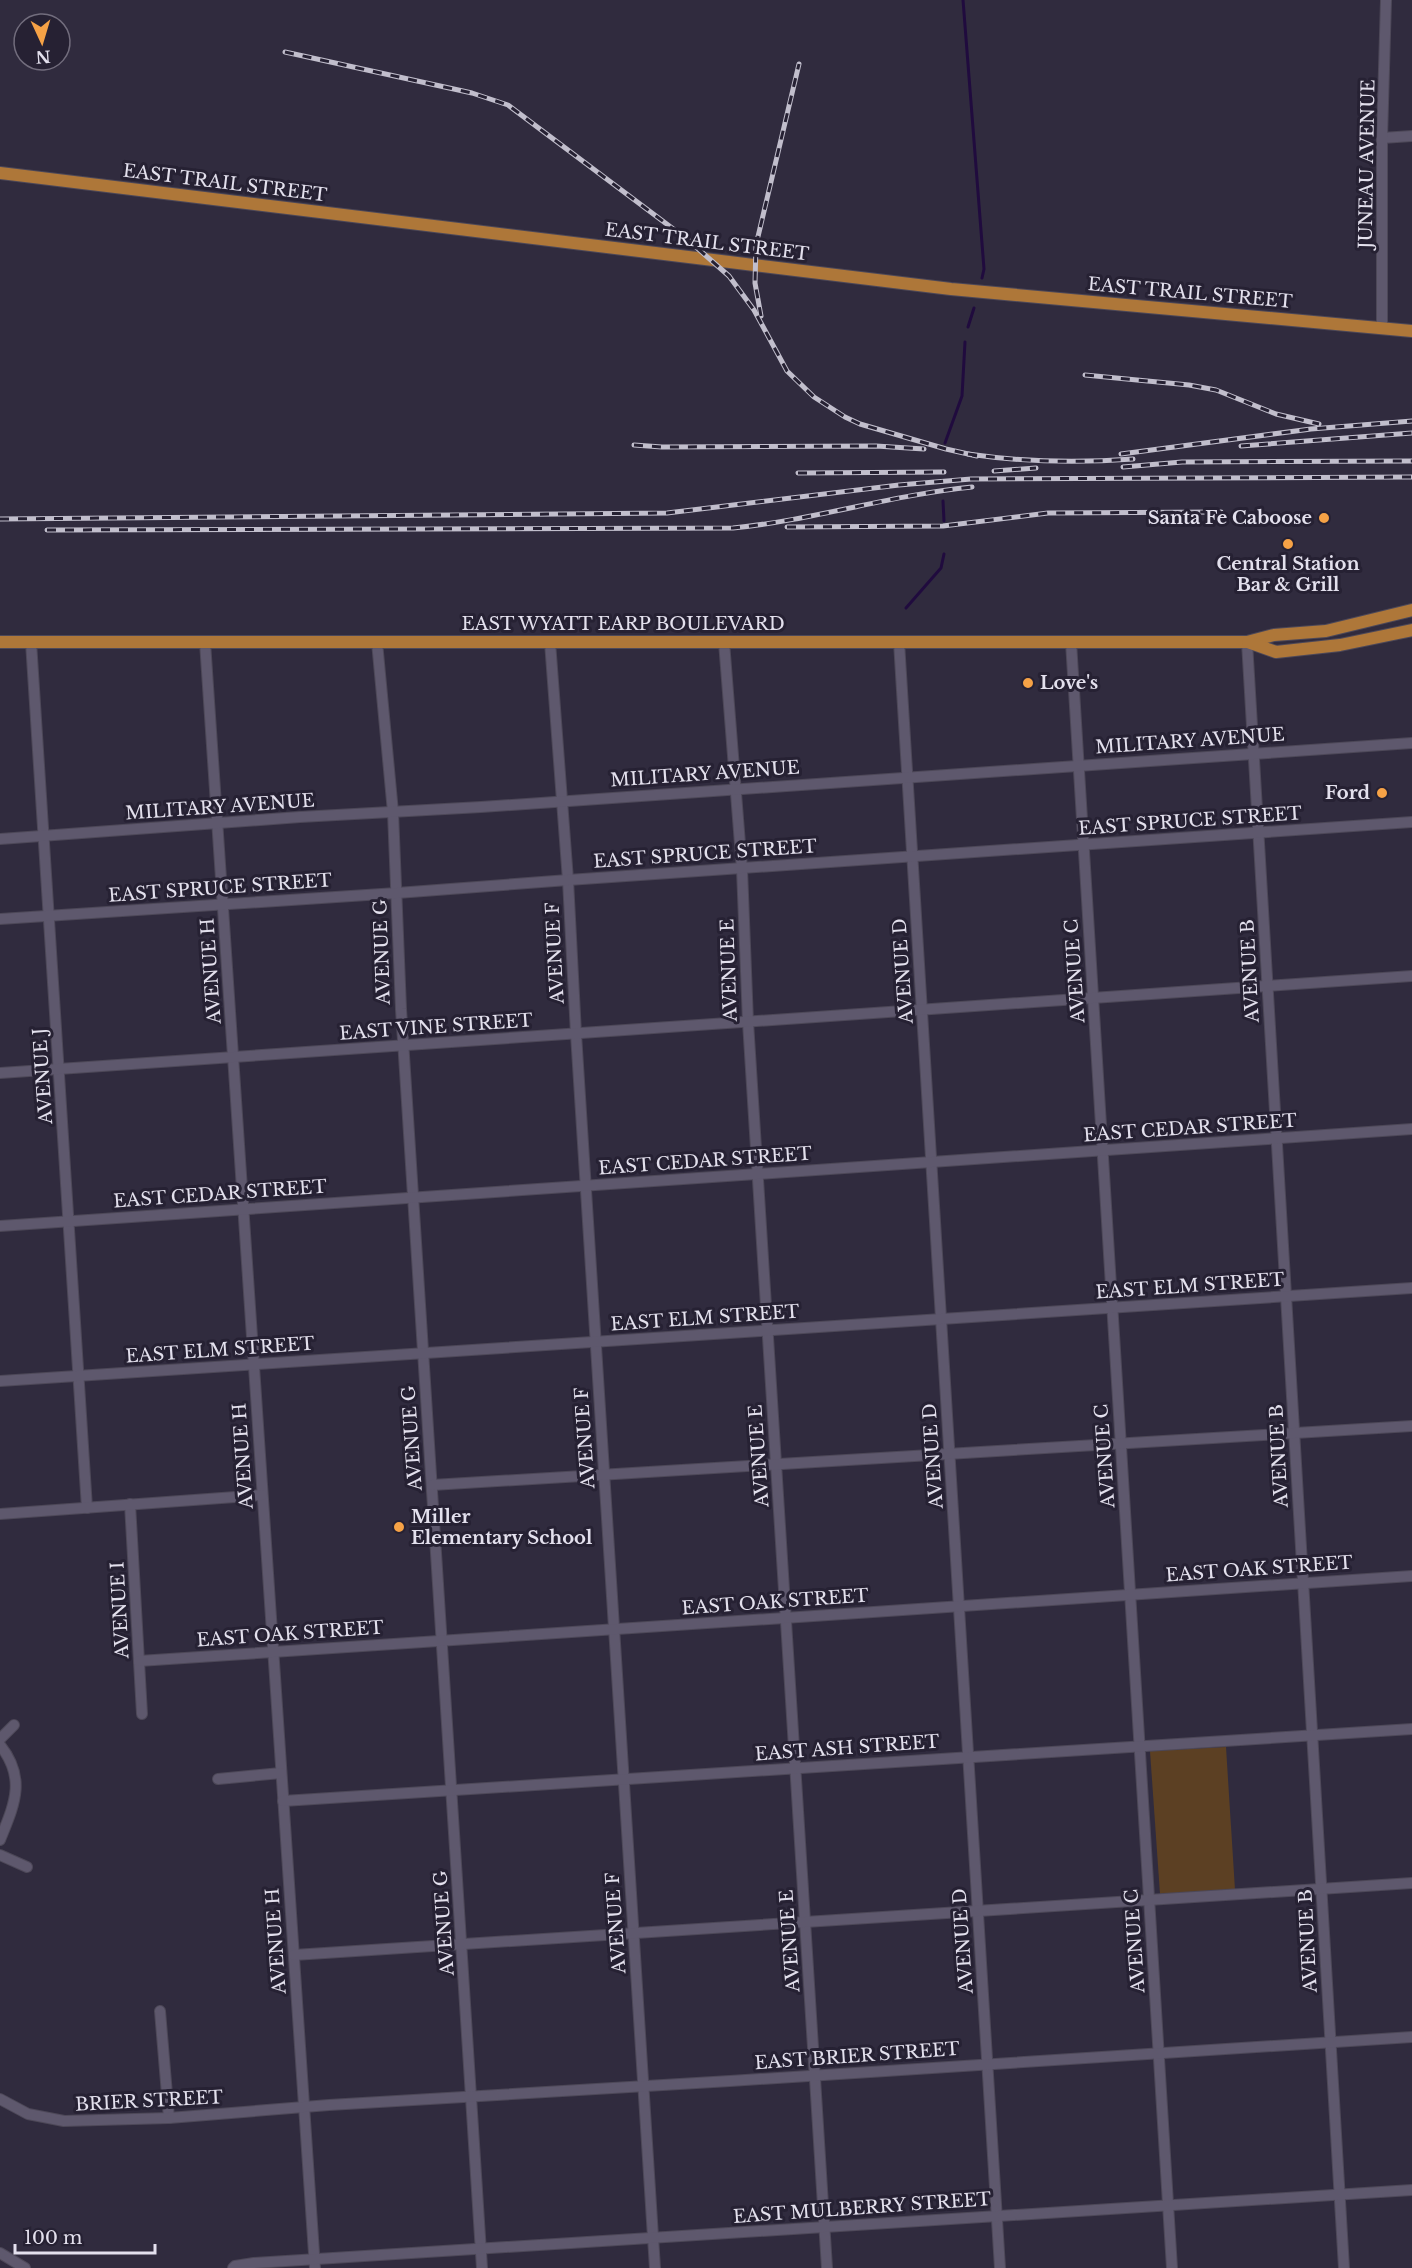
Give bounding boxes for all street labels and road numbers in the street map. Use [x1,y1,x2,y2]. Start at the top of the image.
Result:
street label: JUNEAU AVENUE [1354,79,1379,251]
street label: EAST TRAIL STREET [122,160,329,206]
street label: EAST TRAIL STREET [604,219,811,265]
street label: EAST TRAIL STREET [1087,273,1294,313]
street label: EAST WYATT EARP BOULEVARD [461,613,785,635]
street label: MILITARY AVENUE [1095,723,1285,759]
street label: MILITARY AVENUE [610,756,800,792]
street label: MILITARY AVENUE [125,789,315,825]
street label: EAST SPRUCE STREET [1077,802,1303,840]
street label: EAST SPRUCE STREET [592,835,818,873]
street label: EAST SPRUCE STREET [107,869,333,907]
street label: AVENUE G [369,899,395,1006]
street label: AVENUE F [541,902,569,1005]
street label: AVENUE H [196,917,226,1026]
street label: AVENUE E [716,918,742,1023]
street label: AVENUE D [888,918,918,1025]
street label: AVENUE C [1060,918,1090,1025]
street label: AVENUE B [1236,919,1264,1024]
street label: EAST VINE STREET [339,1009,534,1045]
street label: AVENUE J [29,1027,57,1126]
street label: EAST CEDAR STREET [1083,1110,1298,1146]
street label: EAST CEDAR STREET [598,1143,813,1179]
street label: EAST CEDAR STREET [113,1176,328,1212]
street label: EAST ELM STREET [1095,1268,1286,1304]
street label: EAST ELM STREET [610,1300,801,1336]
street label: EAST ELM STREET [125,1332,316,1368]
street label: AVENUE G [397,1384,427,1492]
street label: AVENUE F [570,1386,600,1491]
street label: AVENUE H [228,1402,258,1511]
street label: AVENUE D [918,1403,948,1510]
street label: AVENUE C [1090,1403,1120,1510]
street label: AVENUE E [744,1404,774,1509]
street label: AVENUE B [1265,1404,1293,1509]
street label: EAST OAK STREET [1165,1551,1354,1587]
street label: AVENUE I [106,1561,134,1660]
street label: EAST OAK STREET [681,1584,870,1620]
street label: EAST OAK STREET [196,1616,385,1652]
street label: EAST ASH STREET [754,1731,941,1765]
street label: AVENUE G [429,1869,459,1977]
street label: AVENUE F [601,1871,631,1976]
street label: AVENUE H [261,1887,291,1996]
street label: AVENUE D [948,1888,978,1995]
street label: AVENUE C [1120,1888,1150,1995]
street label: AVENUE E [775,1889,805,1994]
street label: AVENUE B [1294,1889,1322,1994]
street label: EAST BRIER STREET [754,2038,961,2074]
street label: BRIER STREET [75,2086,224,2116]
street label: EAST MULBERRY STREET [732,2188,992,2228]

